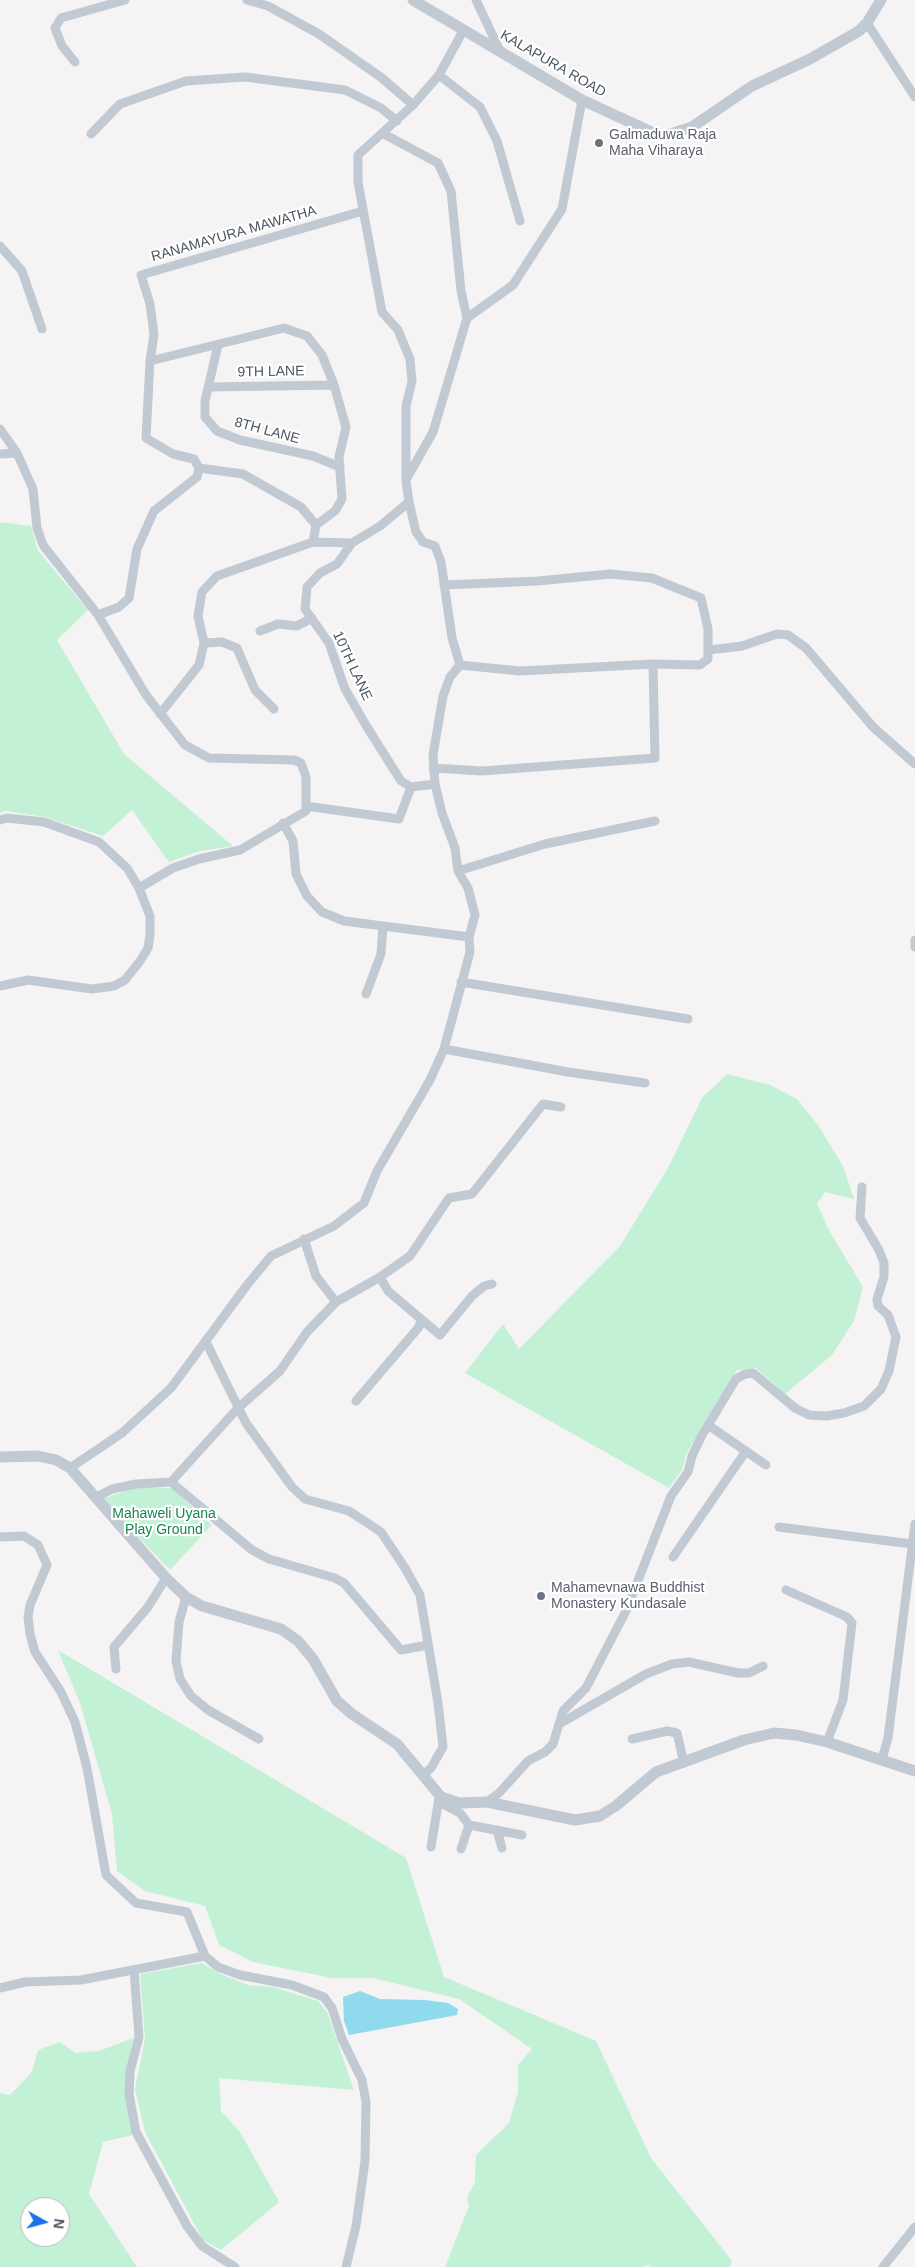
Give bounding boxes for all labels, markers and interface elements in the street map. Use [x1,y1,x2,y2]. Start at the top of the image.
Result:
street label: KALAPURA ROAD [497,27,609,101]
place label: Galmaduwa Raja Maha Viharaya [609,127,716,160]
marker: Galmaduwa Raja Maha Viharaya [593,137,605,149]
street label: RANAMAYURA MAWATHA [149,202,319,266]
street label: 9TH LANE [237,363,305,381]
street label: 8TH LANE [233,414,301,448]
street label: 10TH LANE [329,629,375,703]
park label: Mahaweli Uyana Play Ground [112,1506,216,1538]
place label: Mahamevnawa Buddhist Monastery Kundasale [551,1580,704,1612]
marker: Mahamevnawa Buddhist Monastery Kundasale [535,1590,547,1602]
north arrow [20,2197,70,2247]
text: N [50,2218,67,2230]

